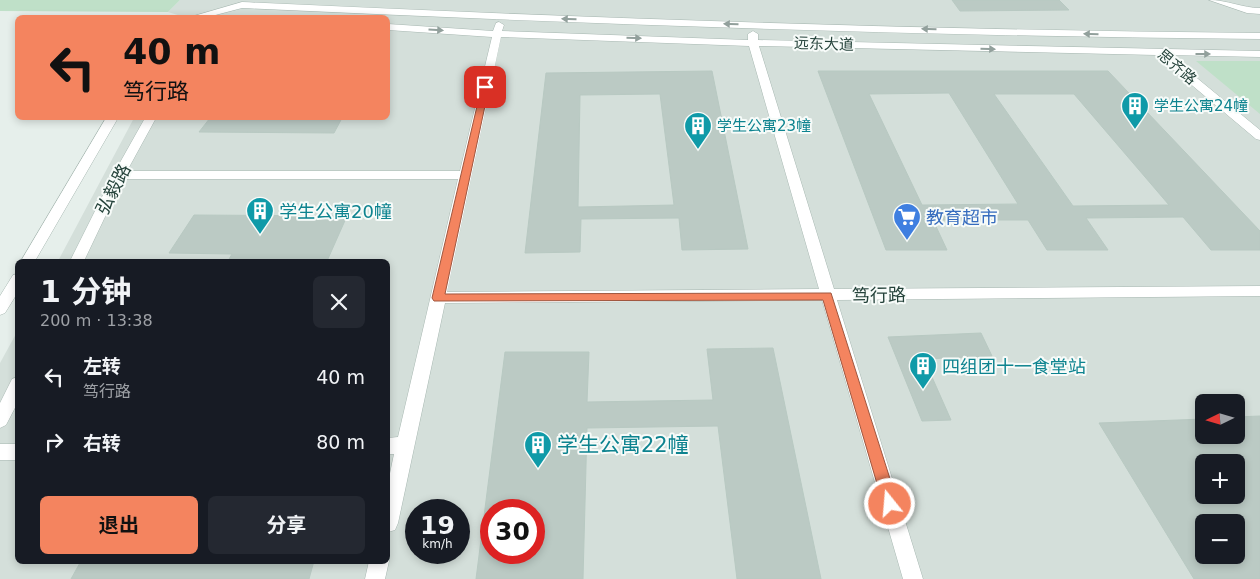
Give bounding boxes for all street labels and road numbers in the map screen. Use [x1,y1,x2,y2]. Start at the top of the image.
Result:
street label: 远东大道 [794,34,854,54]
street label: 思齐路 [1154,46,1200,88]
street label: 弘毅路 [91,160,135,218]
street label: 笃行路 [852,284,906,306]

